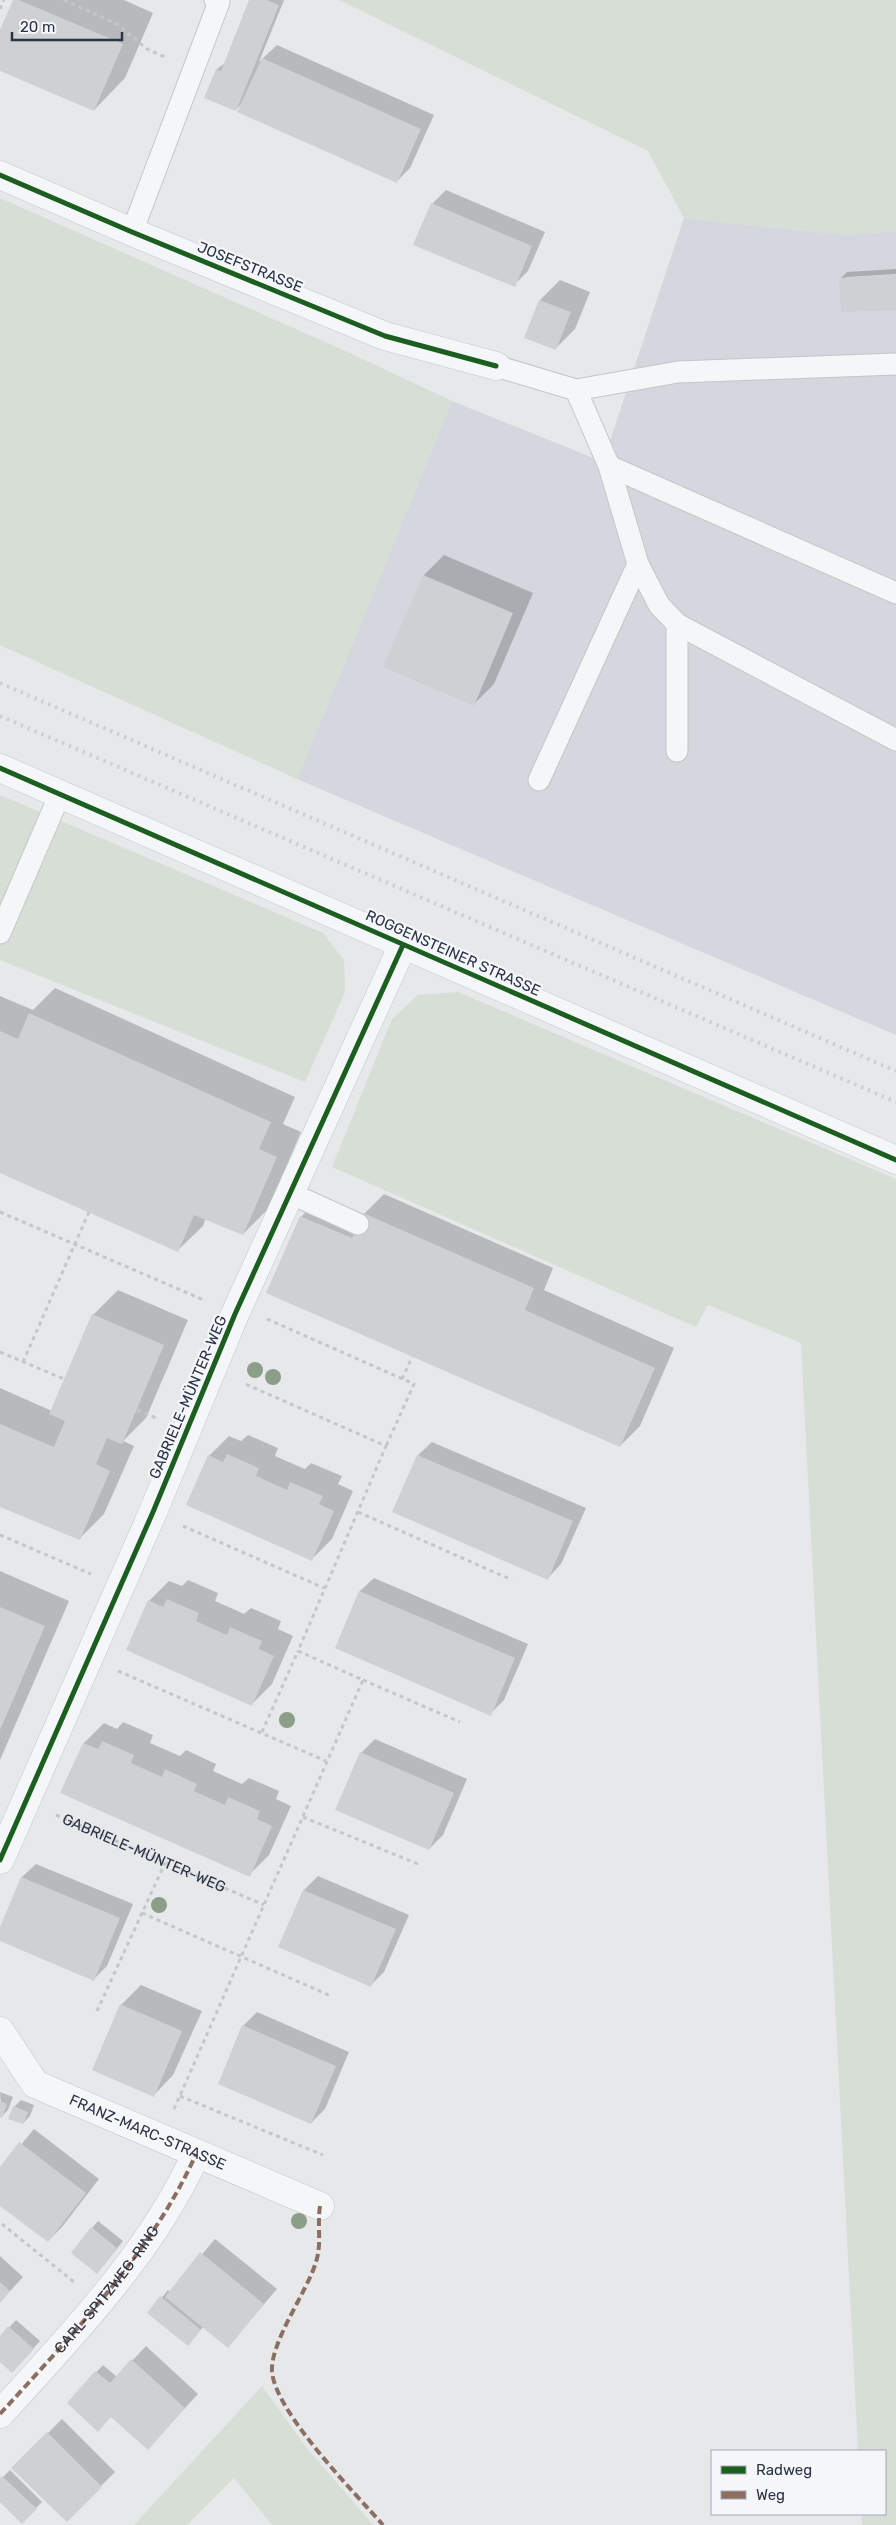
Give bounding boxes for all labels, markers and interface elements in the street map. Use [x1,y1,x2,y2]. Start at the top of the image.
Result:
scale bar [12,10,122,42]
text: 20 m [20,18,55,36]
street label: JOSEFSTRASSE [195,238,305,296]
street label: ROGGENSTEINER STRASSE [363,906,543,1000]
street label: GABRIELE-MÜNTER-WEG [145,1313,231,1481]
street label: GABRIELE-MÜNTER-WEG [60,1810,228,1896]
street label: FRANZ-MARC-STRASSE [67,2091,229,2174]
street label: CARL-SPITZWEG-RING [50,2222,163,2357]
legend [711,2450,886,2515]
text: Radweg [756,2461,812,2479]
text: Weg [756,2486,785,2504]

